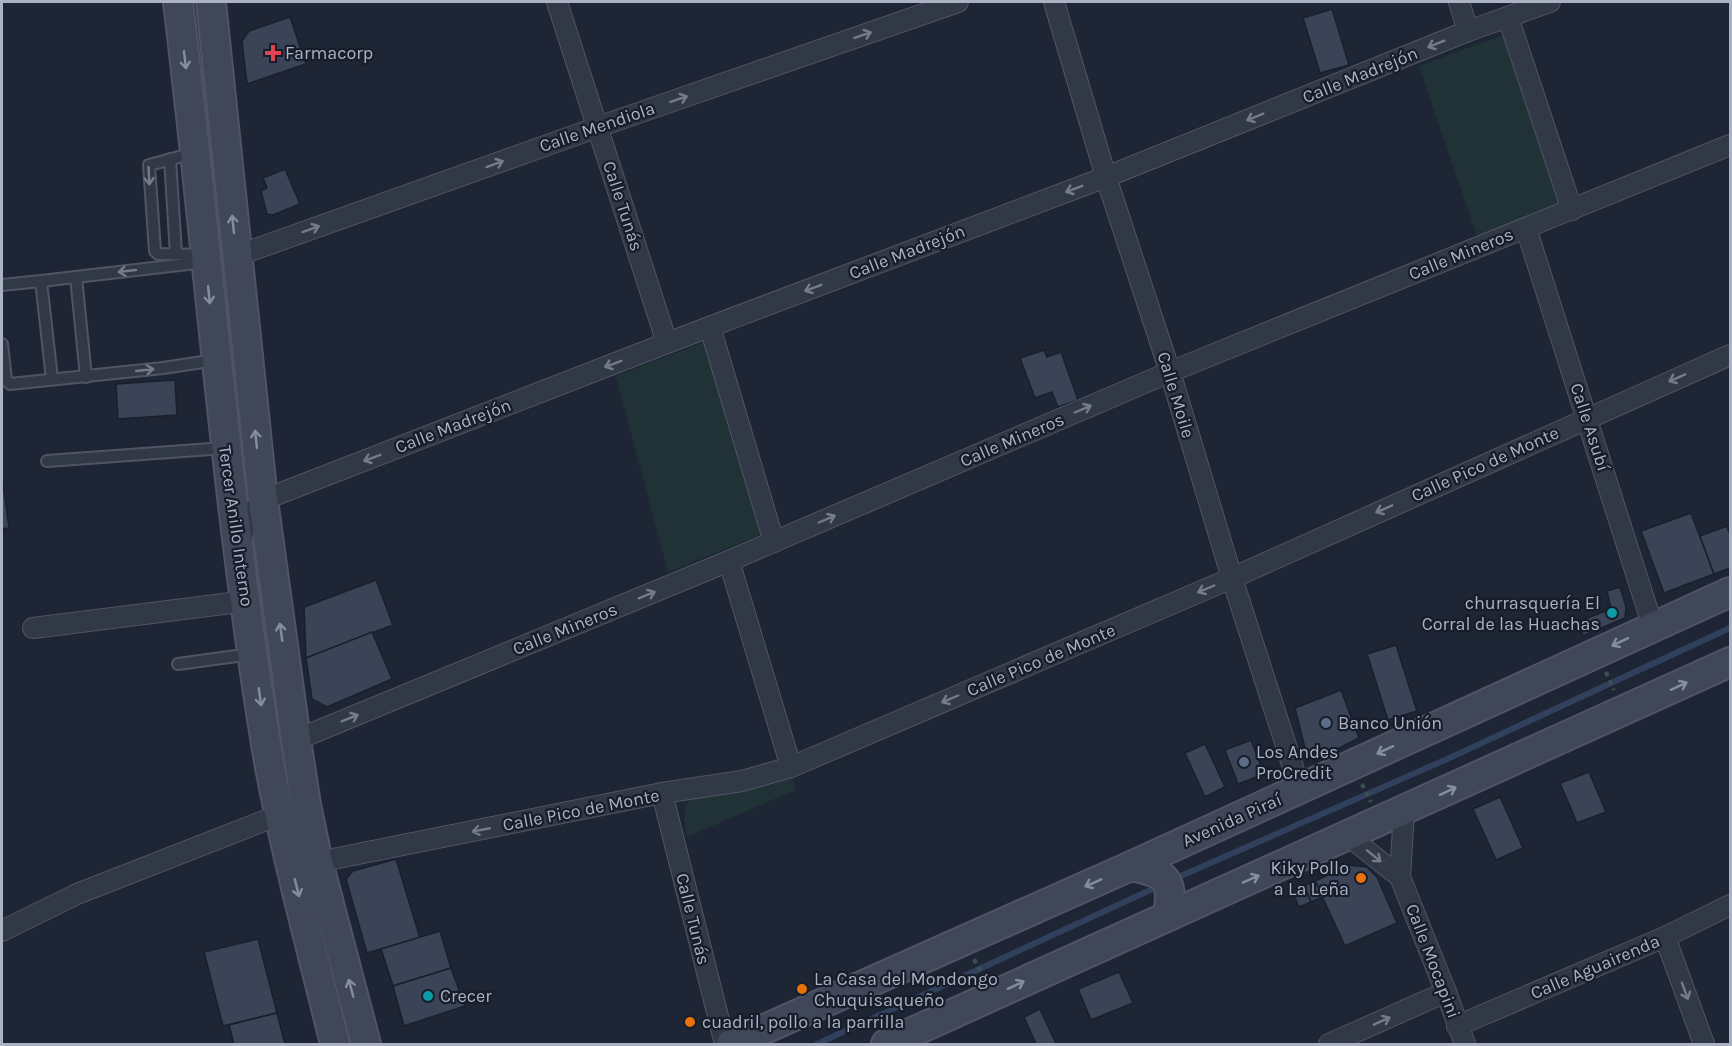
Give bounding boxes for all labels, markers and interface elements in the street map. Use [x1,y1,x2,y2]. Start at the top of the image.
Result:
one-way arrow [853,28,872,39]
one-way arrow [1427,39,1446,50]
place label: Farmacorp [285,42,373,64]
street label: Calle Madrejón [1299,42,1421,108]
marker: Farmacorp [266,46,280,60]
one-way arrow [180,49,191,69]
one-way arrow [669,92,688,103]
street label: Calle Mendiola [536,97,658,157]
one-way arrow [1247,112,1265,123]
one-way arrow [485,157,504,168]
street label: Calle Tunás [598,158,648,254]
one-way arrow [144,166,155,186]
one-way arrow [1065,184,1084,195]
one-way arrow [227,215,238,234]
street label: Calle Madrejón [846,220,968,284]
one-way arrow [301,223,320,234]
street label: Calle Mineros [1405,223,1517,285]
one-way arrow [117,266,137,277]
one-way arrow [804,283,823,294]
one-way arrow [204,285,215,305]
street label: Calle Moile [1152,349,1200,441]
one-way arrow [604,359,622,370]
one-way arrow [134,364,154,375]
one-way arrow [1668,374,1686,385]
street label: Calle Asubí [1565,380,1615,474]
street label: Calle Madrejón [392,394,514,458]
one-way arrow [1074,403,1092,414]
street label: Calle Mineros [957,408,1067,472]
street label: Calle Pico de Monte [1408,422,1562,506]
one-way arrow [251,429,262,449]
street label: Tercer Anillo Interno [214,444,258,608]
one-way arrow [363,453,382,464]
one-way arrow [1375,505,1393,516]
one-way arrow [817,513,835,524]
one-way arrow [1197,584,1216,595]
one-way arrow [637,589,656,600]
place label: churrasquería El Corral de las Huachas [1422,592,1600,635]
street label: Calle Mineros [509,598,621,660]
marker: churrasquería El Corral de las Huachas [1605,606,1619,620]
street label: Calle Pico de Monte [963,619,1119,701]
one-way arrow [276,623,287,643]
one-way arrow [1611,637,1629,648]
one-way arrow [1669,679,1687,691]
one-way arrow [254,687,265,706]
one-way arrow [941,694,959,705]
one-way arrow [341,712,359,723]
place label: Banco Unión [1338,712,1442,734]
marker: Banco Unión [1319,716,1333,730]
place label: Los Andes ProCredit [1256,741,1339,784]
one-way arrow [1377,744,1395,756]
marker: Los Andes ProCredit [1237,755,1251,769]
street label: Calle Pico de Monte [501,784,661,836]
one-way arrow [1439,785,1457,796]
street label: Avenida Piraí [1179,788,1286,852]
one-way arrow [471,824,490,836]
one-way arrow [1366,850,1382,863]
place label: Kiky Pollo a La Leña [1270,857,1349,900]
street label: Calle Tunás [671,871,715,967]
marker: Kiky Pollo a La Leña [1354,871,1368,885]
one-way arrow [1241,872,1259,884]
one-way arrow [1085,877,1103,889]
one-way arrow [291,879,303,898]
street label: Calle Mocapini [1401,901,1465,1021]
street label: Calle Aguairenda [1527,930,1663,1004]
place label: La Casa del Mondongo Chuquisaqueño [814,968,998,1011]
one-way arrow [345,979,356,998]
one-way arrow [1006,979,1024,991]
one-way arrow [1680,981,1691,999]
marker: La Casa del Mondongo Chuquisaqueño [795,982,809,996]
place label: Crecer [440,985,492,1007]
marker: Crecer [421,989,435,1003]
place label: cuadril, pollo a la parrilla [702,1011,904,1033]
one-way arrow [1373,1014,1391,1025]
marker: cuadril, pollo a la parrilla [683,1015,697,1029]

